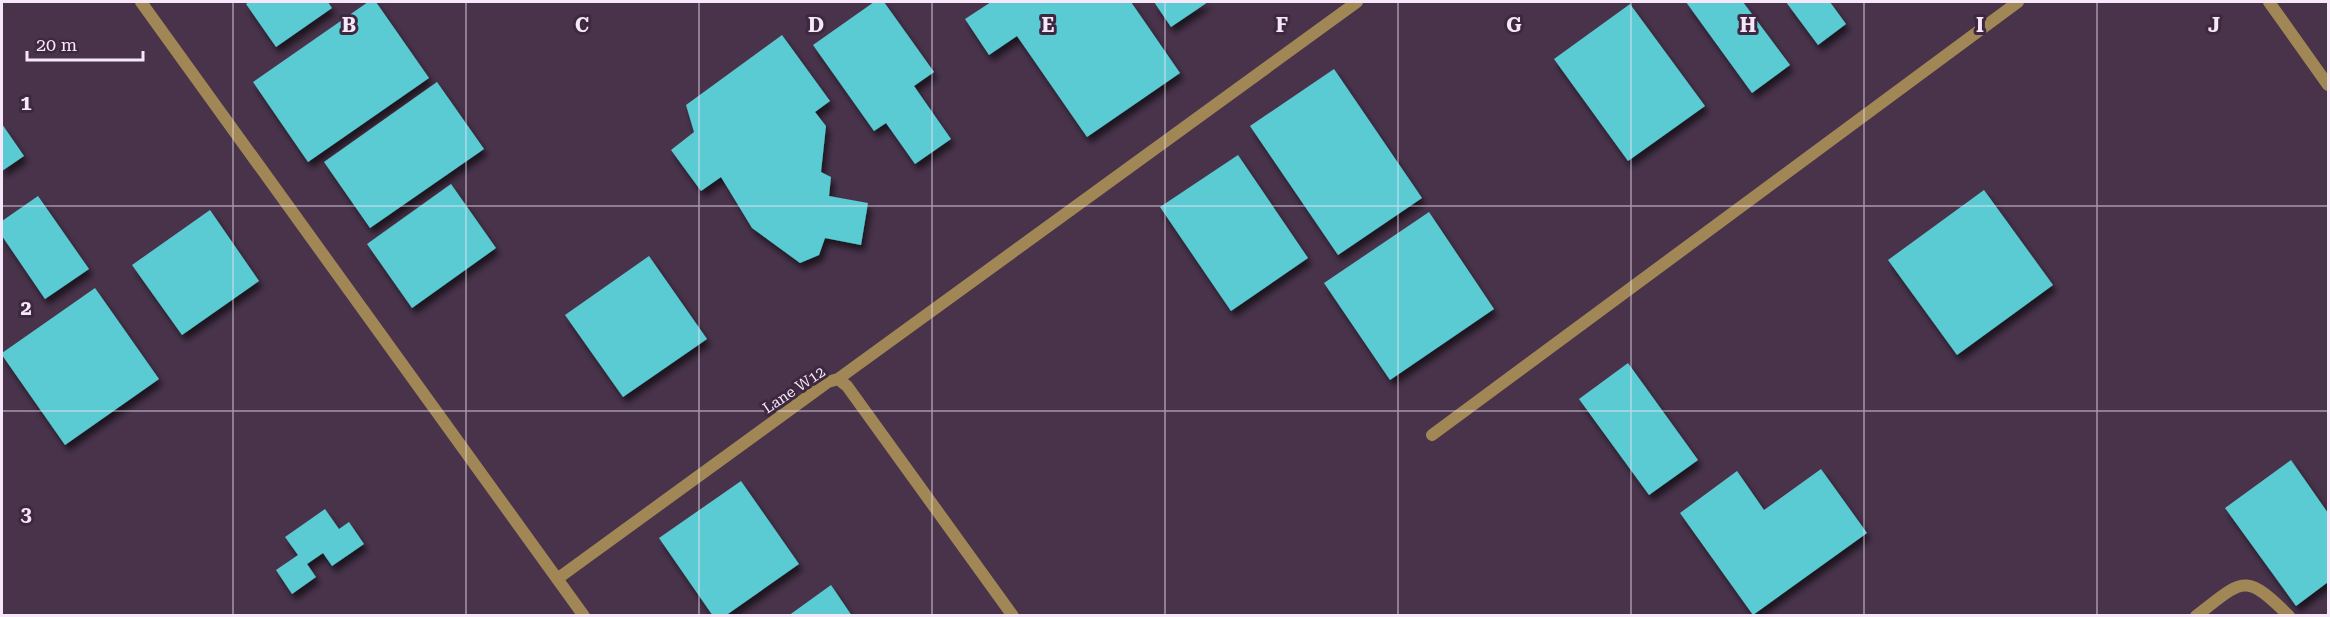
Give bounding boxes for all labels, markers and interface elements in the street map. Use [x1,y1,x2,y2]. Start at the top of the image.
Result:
text: B [342,13,356,37]
text: C [575,13,589,37]
text: D [808,13,824,37]
text: E [1042,13,1055,37]
text: F [1276,13,1288,37]
text: G [1506,13,1522,37]
text: H [1740,13,1756,37]
text: I [1976,13,1984,37]
text: J [2208,13,2220,37]
scale bar [27,24,142,62]
text: 20 m [36,34,77,55]
text: 1 [20,91,32,115]
text: 2 [20,296,32,320]
street label: Lane W12 [759,363,829,417]
text: 3 [20,502,32,526]

